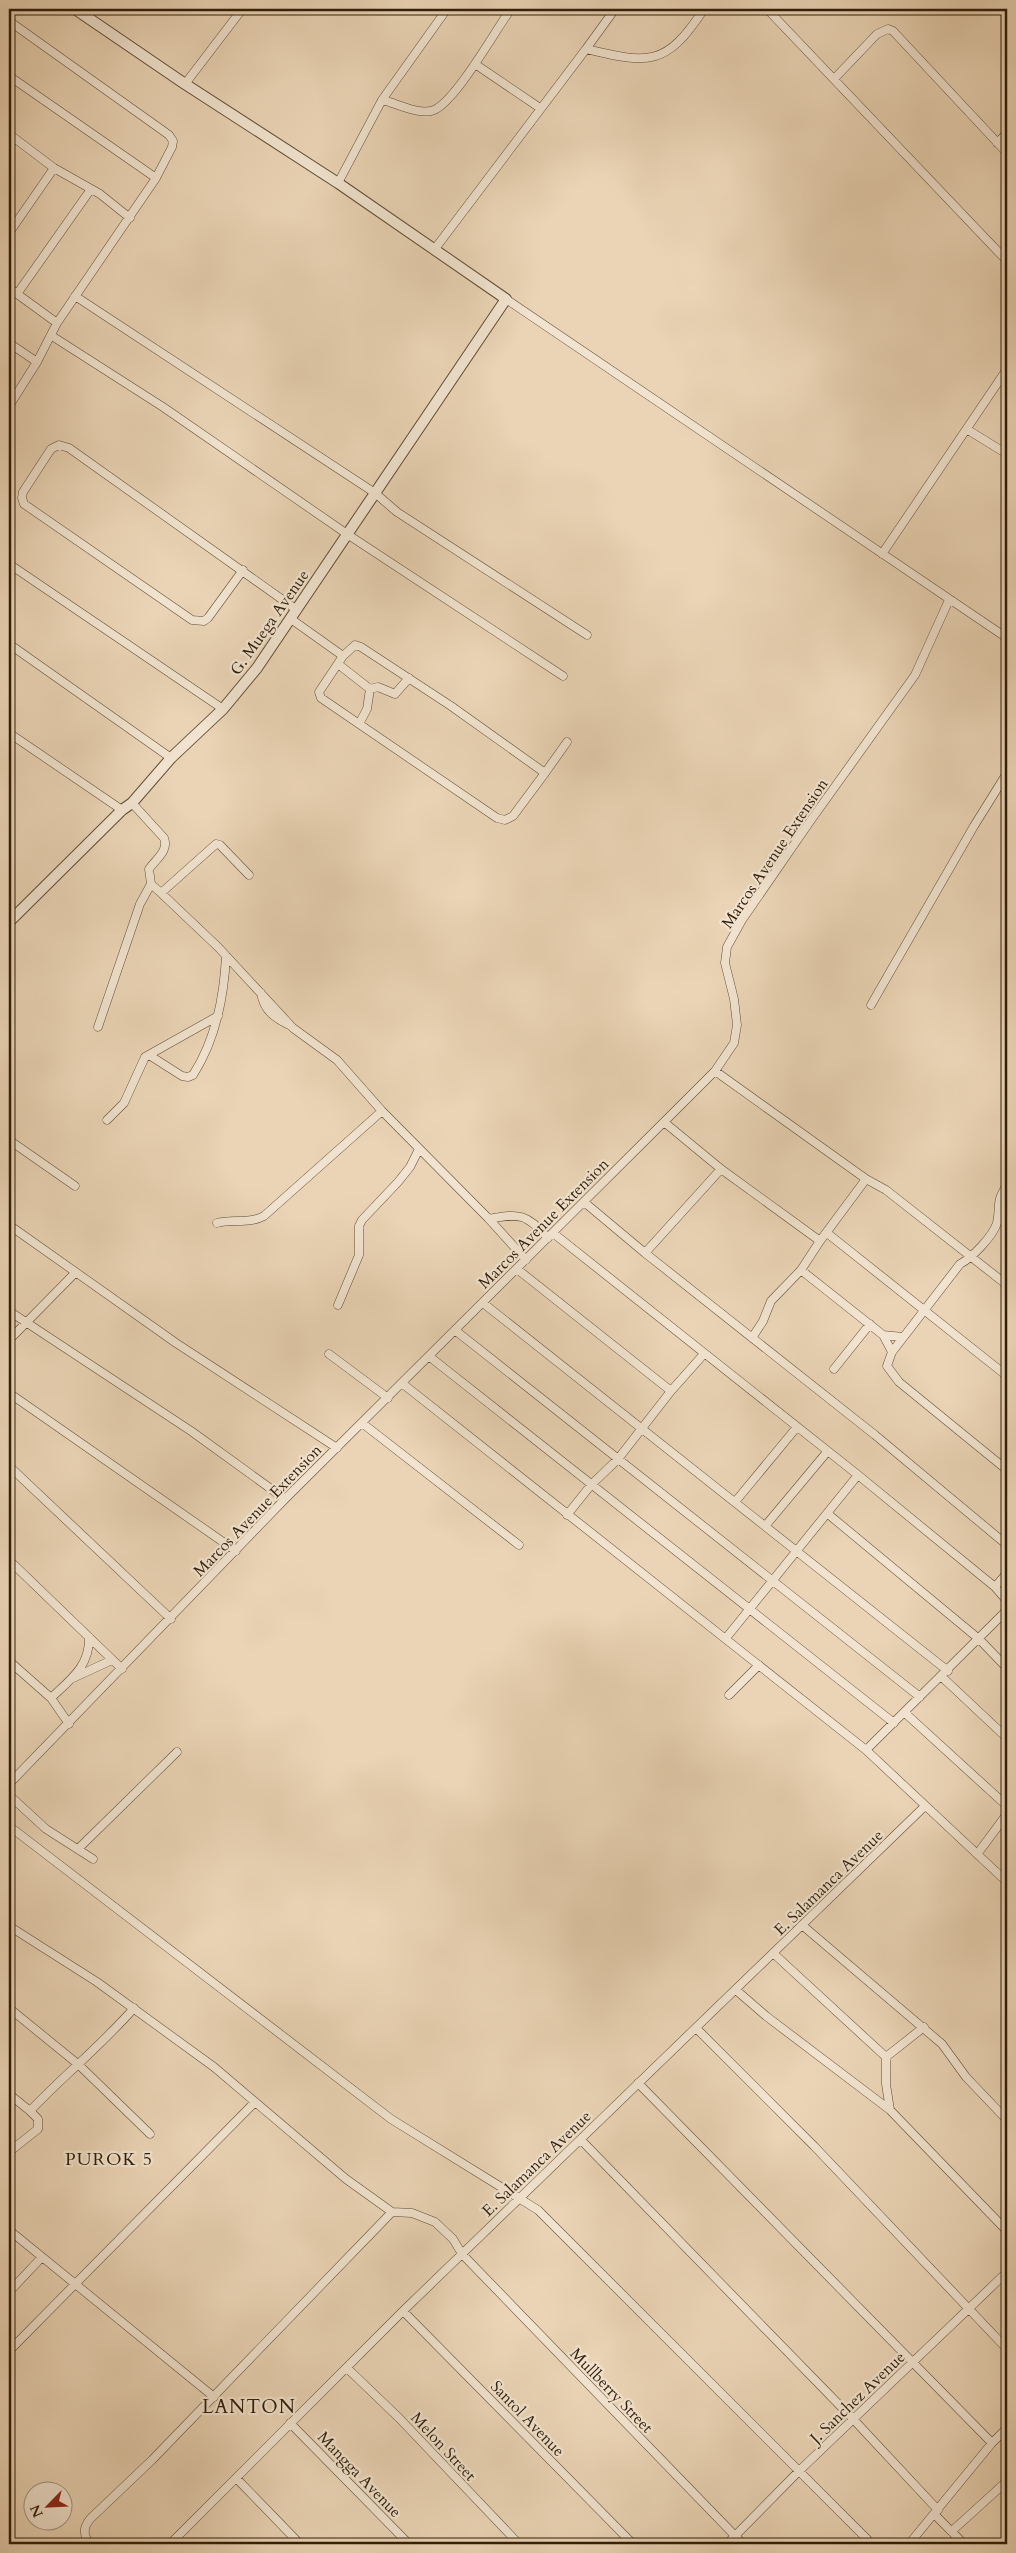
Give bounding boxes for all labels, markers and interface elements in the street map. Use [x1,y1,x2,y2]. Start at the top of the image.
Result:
street label: G. Muega Avenue [225,565,314,680]
street label: Marcos Avenue Extension [716,774,833,933]
street label: Marcos Avenue Extension [474,1154,614,1294]
street label: Marcos Avenue Extension [189,1440,327,1582]
street label: E. Salamanca Avenue [769,1825,888,1941]
street label: E. Salamanca Avenue [477,2106,596,2222]
district label: PUROK 5 [65,2147,153,2172]
street label: Mullberry Street [565,2343,658,2438]
street label: J. Sanchez Avenue [804,2347,910,2450]
street label: Santol Avenue [485,2376,569,2462]
district label: LANTON [202,2394,296,2420]
street label: Melon Street [406,2407,481,2486]
street label: Mangga Avenue [312,2427,406,2523]
north arrow [22,2480,72,2530]
text: N [25,2502,48,2521]

